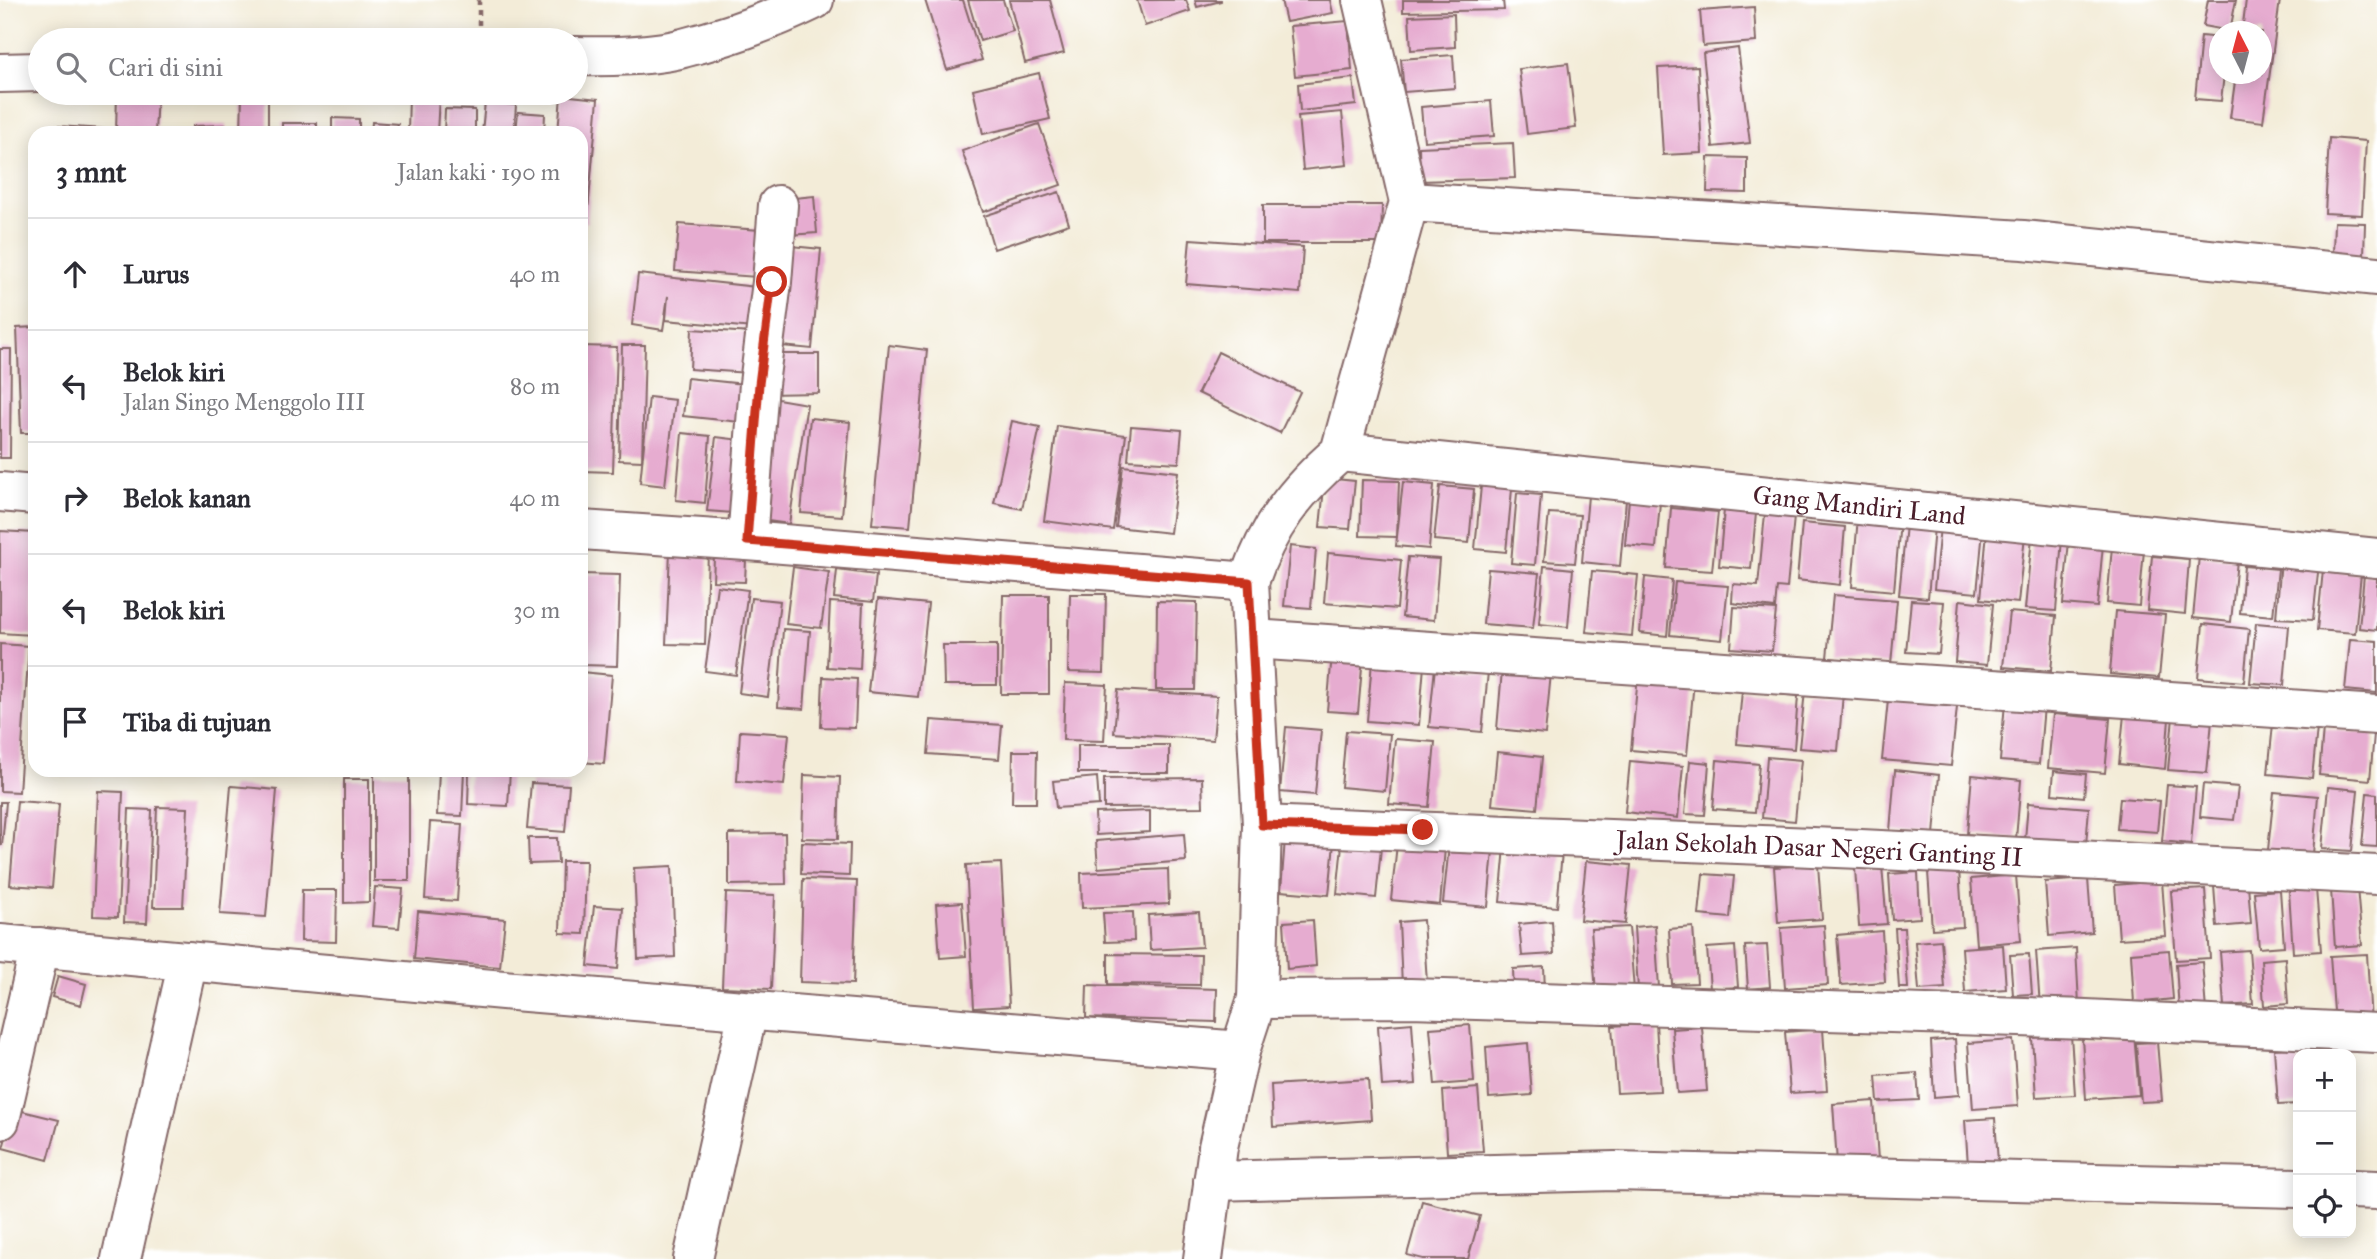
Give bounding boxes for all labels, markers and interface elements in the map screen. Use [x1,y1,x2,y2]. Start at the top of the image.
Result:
north arrow [2209,21,2272,84]
search box [28,28,588,105]
icon: search [52,48,90,86]
text: Cari di sini [108,51,223,83]
text: 3 mnt [56,154,126,190]
text: Jalan kaki · 190 m [397,158,560,186]
icon: ahead [56,255,94,293]
text: Lurus [123,258,189,290]
text: 40 m [510,260,560,288]
route start [756,266,787,297]
text: Belok kiri [123,356,225,388]
icon: left [56,367,94,405]
text: 80 m [510,372,560,400]
text: Jalan Singo Menggolo III [123,388,365,416]
street label: Gang Mandiri Land [1751,478,1967,532]
icon: right [56,479,94,517]
text: Belok kanan [123,482,251,514]
text: 40 m [510,484,560,512]
icon: left [56,591,94,629]
text: Belok kiri [123,594,225,626]
text: 30 m [513,596,560,624]
icon: arrive [56,703,94,741]
text: Tiba di tujuan [123,706,271,738]
route end [1407,814,1438,845]
street label: Jalan Sekolah Dasar Negeri Ganting II [1613,823,2024,873]
map controls [2293,1049,2356,1238]
button: + [2293,1049,2356,1112]
button: − [2293,1112,2356,1175]
button: locate [2293,1175,2356,1238]

